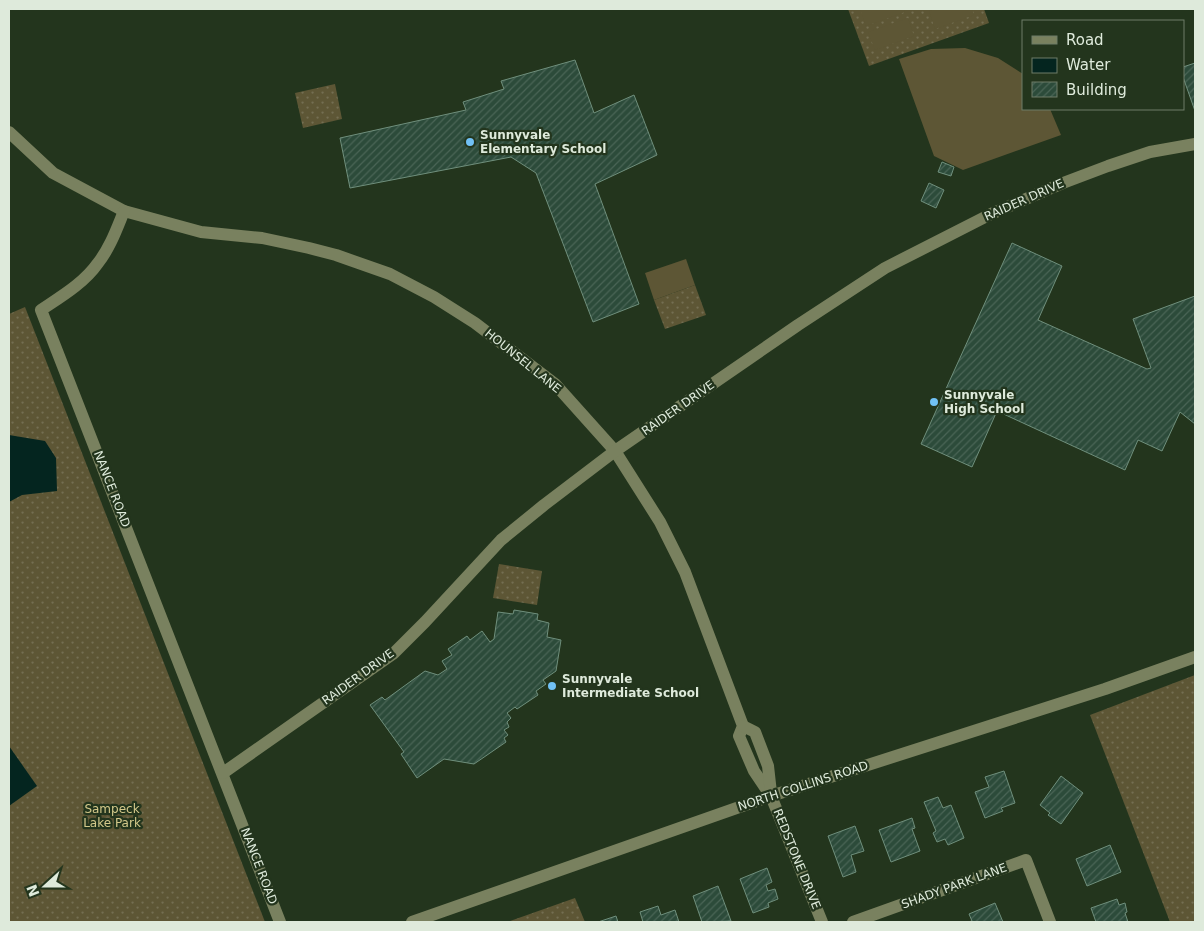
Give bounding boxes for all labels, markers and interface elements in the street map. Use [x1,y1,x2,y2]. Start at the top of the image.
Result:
legend [1022,20,1184,110]
text: Road [1066,31,1104,49]
text: Water [1066,56,1111,74]
text: Building [1066,81,1127,99]
place label: Sunnyvale Elementary School [480,128,606,156]
marker: Sunnyvale Elementary School [464,136,476,148]
street label: RAIDER DRIVE [982,176,1066,224]
street label: HOUNSEL LANE [482,326,564,396]
street label: RAIDER DRIVE [639,378,717,438]
place label: Sunnyvale High School [944,388,1024,416]
marker: Sunnyvale High School [928,396,940,408]
street label: NANCE ROAD [91,449,133,529]
street label: RAIDER DRIVE [319,646,397,708]
place label: Sunnyvale Intermediate School [562,672,699,700]
marker: Sunnyvale Intermediate School [546,680,558,692]
street label: NORTH COLLINS ROAD [736,758,870,814]
park label: Sampeck Lake Park [83,802,141,830]
street label: REDSTONE DRIVE [770,807,824,911]
street label: NANCE ROAD [238,826,280,906]
street label: SHADY PARK LANE [899,860,1009,912]
north arrow [20,861,70,911]
text: N [23,882,42,899]

